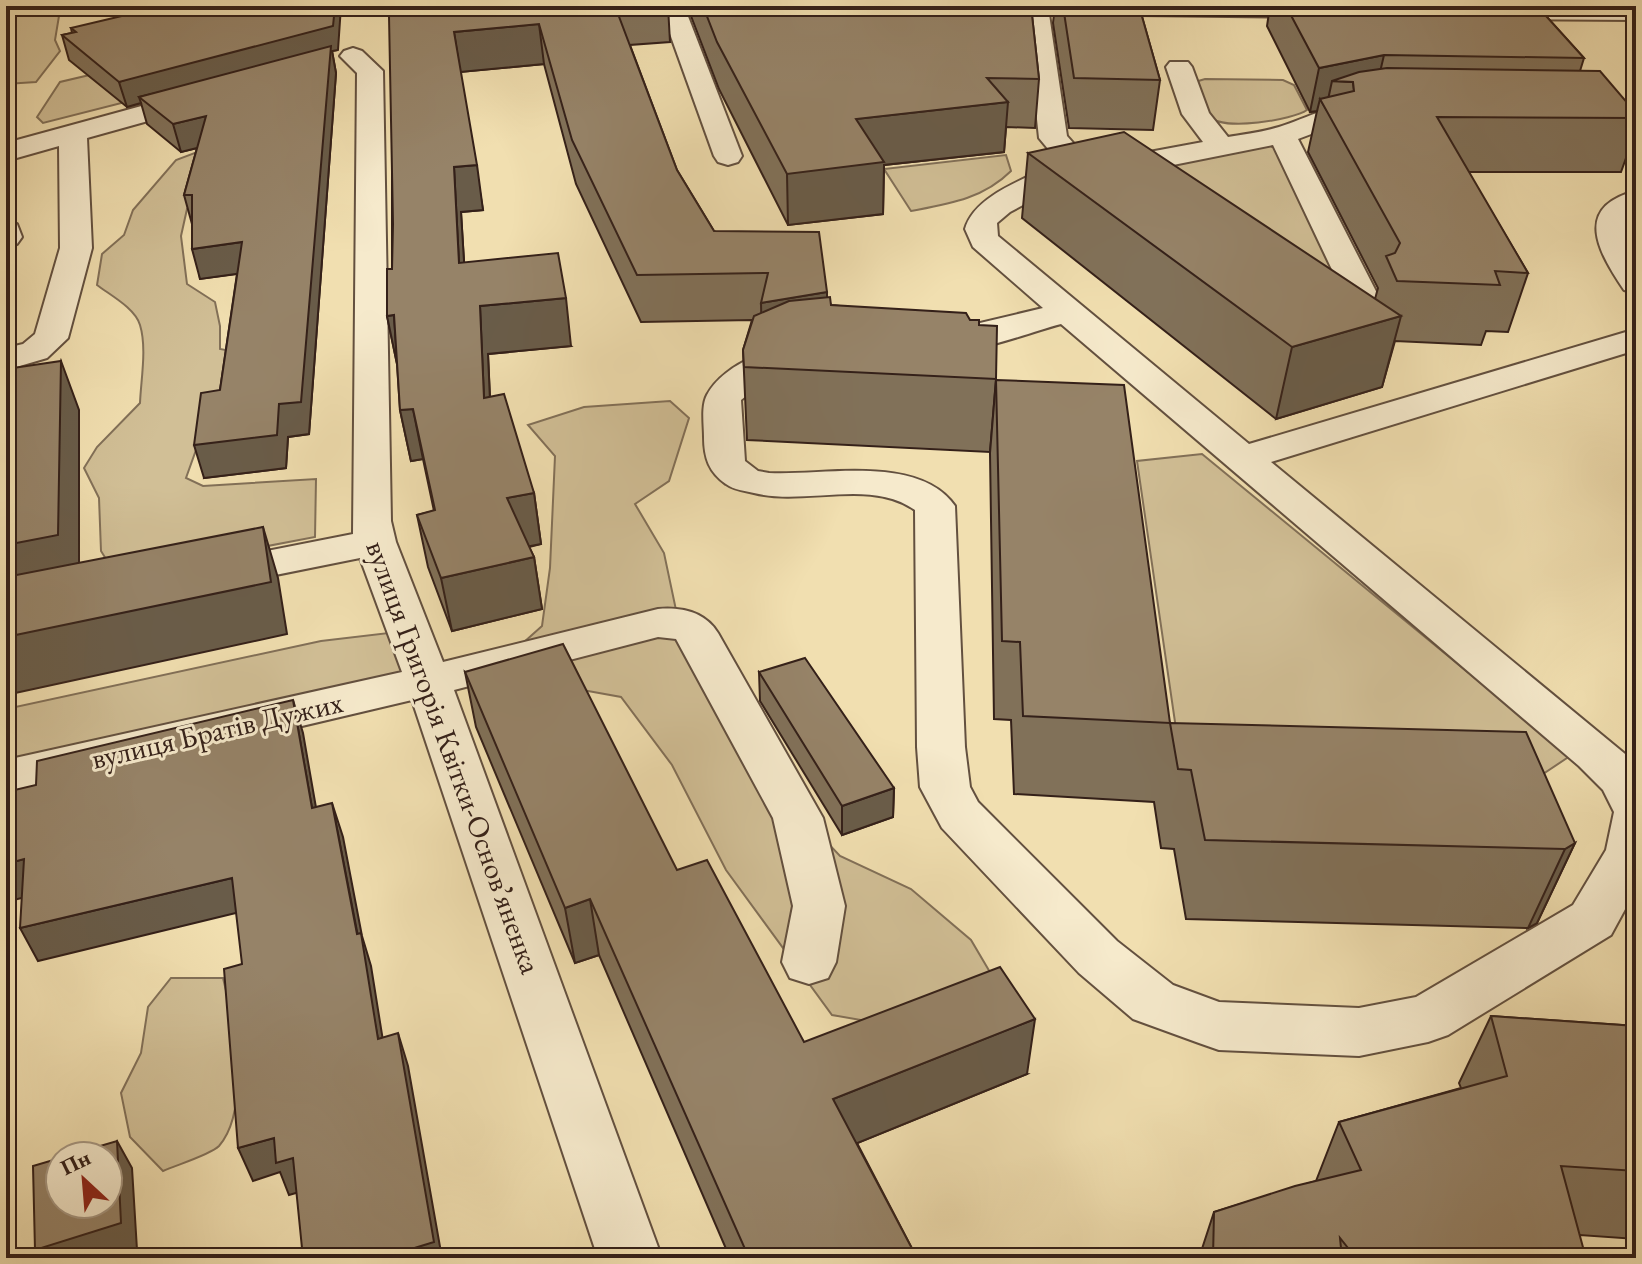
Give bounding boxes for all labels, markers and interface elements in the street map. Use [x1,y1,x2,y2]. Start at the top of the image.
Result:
street label: вулиця Григорія Квітки-Основʼяненка [357,535,551,979]
street label: вулиця Братів Дужих [88,682,347,778]
north arrow [44,1140,124,1220]
text: Пн [56,1143,96,1182]

